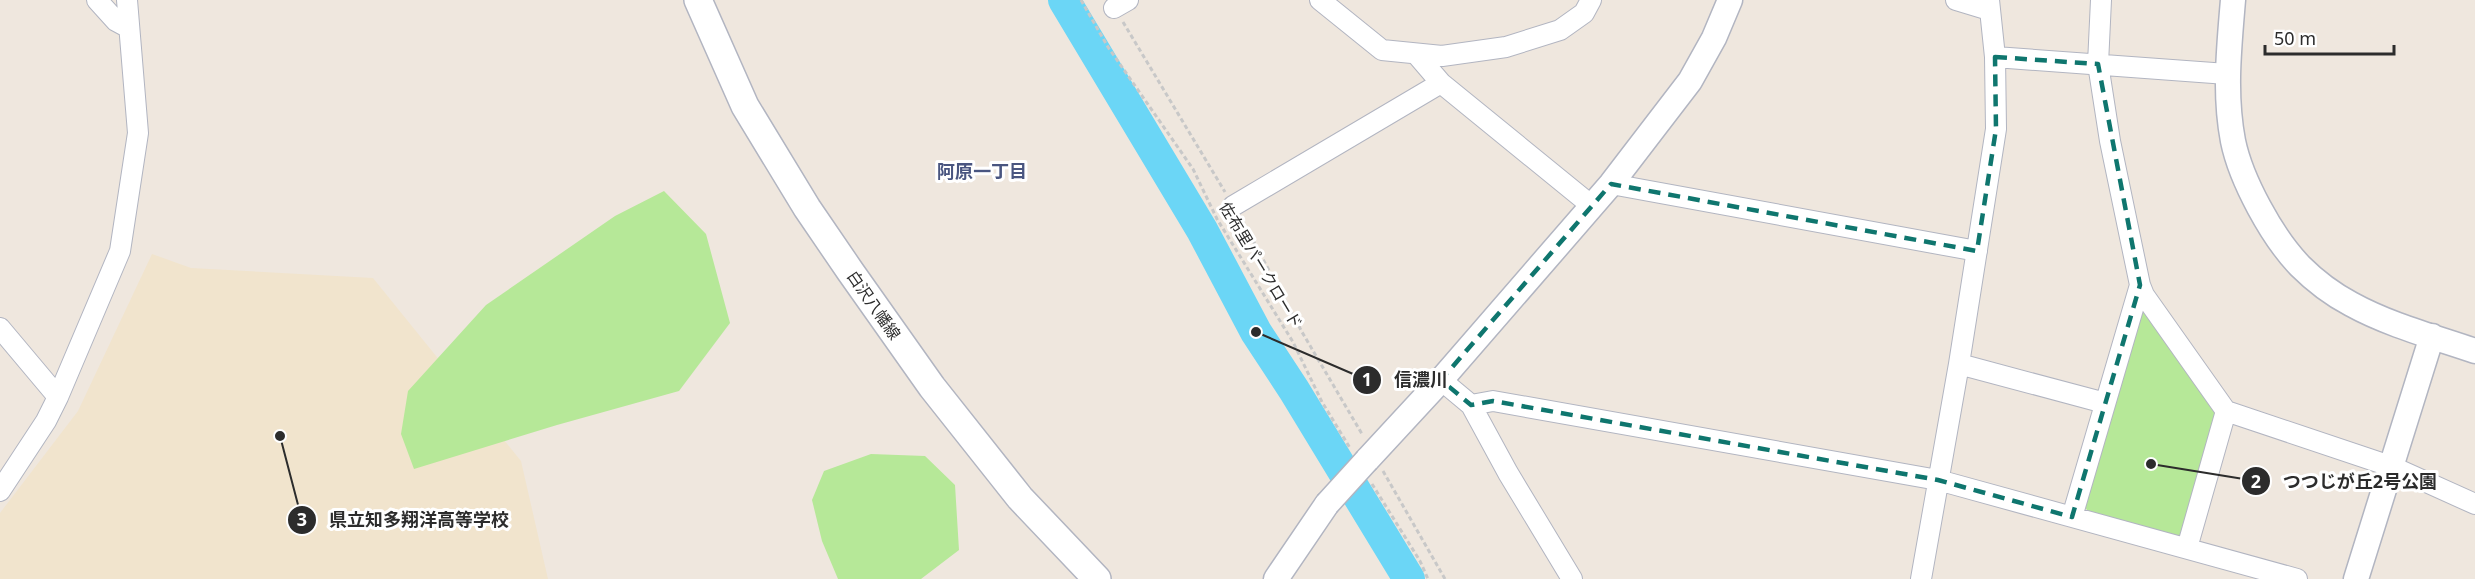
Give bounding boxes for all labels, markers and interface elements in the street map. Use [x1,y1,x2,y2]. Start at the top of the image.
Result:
scale bar [2265,18,2394,56]
text: 50 m [2274,26,2316,50]
district label: 阿原一丁目 [937,159,1027,183]
street label: 佐布里パークロード [1214,198,1308,332]
street label: 白沢八幡線 [842,266,906,344]
callout: 信濃川 [1352,362,1460,398]
text: 1 [1362,367,1372,391]
text: 信濃川 [1394,367,1448,391]
callout: つつじが丘2号公園 [2241,463,2450,499]
text: 2 [2251,469,2261,493]
text: つつじが丘2号公園 [2283,469,2437,493]
callout: 県立知多翔洋高等学校 [287,502,521,538]
text: 3 [297,507,307,531]
text: 県立知多翔洋高等学校 [329,507,509,531]

